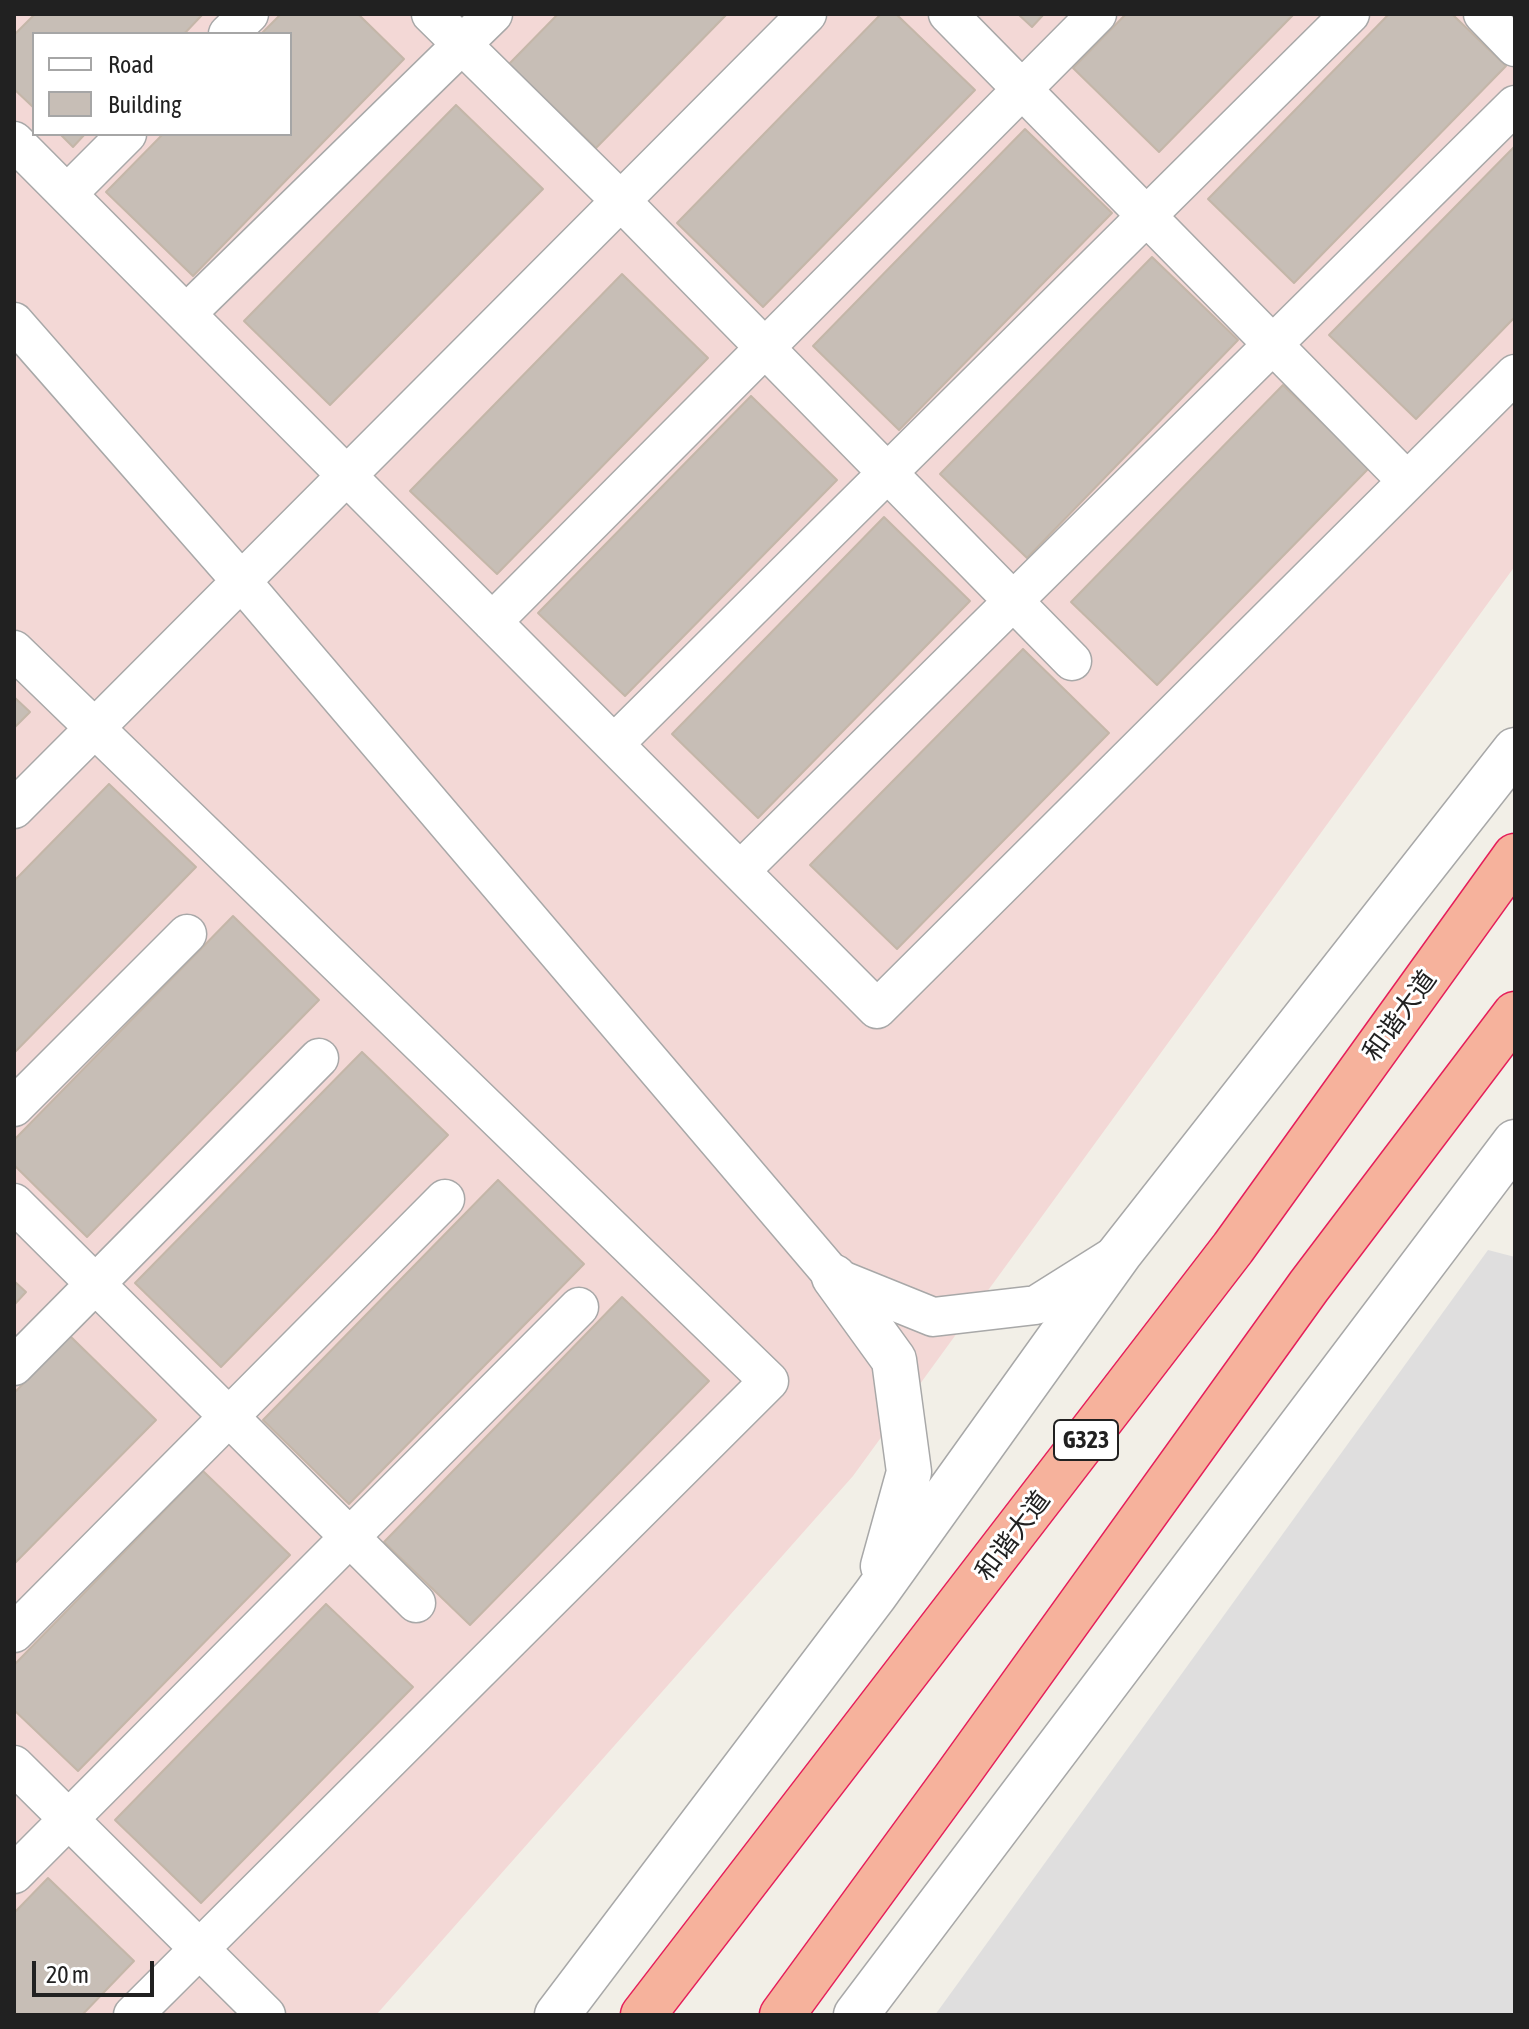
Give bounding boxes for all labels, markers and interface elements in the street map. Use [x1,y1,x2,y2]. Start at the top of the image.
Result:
legend [32,32,292,136]
text: Road [108,51,154,78]
text: Building [108,91,181,118]
street label: 和谐大道 [1357,965,1443,1067]
road number: G323 [1054,1420,1118,1460]
street label: 和谐大道 [969,1485,1057,1587]
scale bar [36,1945,158,1995]
text: 20 m [46,1961,89,1988]

